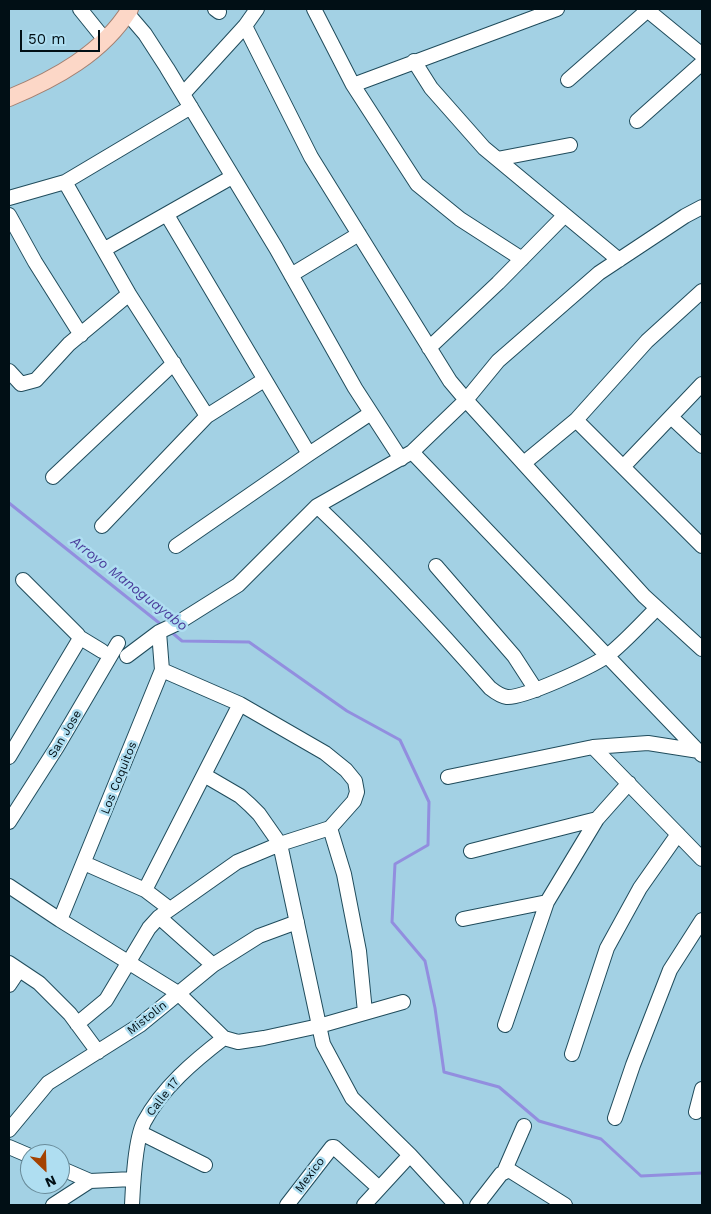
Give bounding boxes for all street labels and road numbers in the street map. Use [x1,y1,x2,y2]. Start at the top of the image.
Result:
street label: San Jose [45,708,85,760]
street label: Los Coquitos [98,740,140,816]
street label: Mistolin [124,998,170,1038]
street label: Calle 17 [144,1075,182,1119]
street label: Mexico [292,1155,328,1195]

